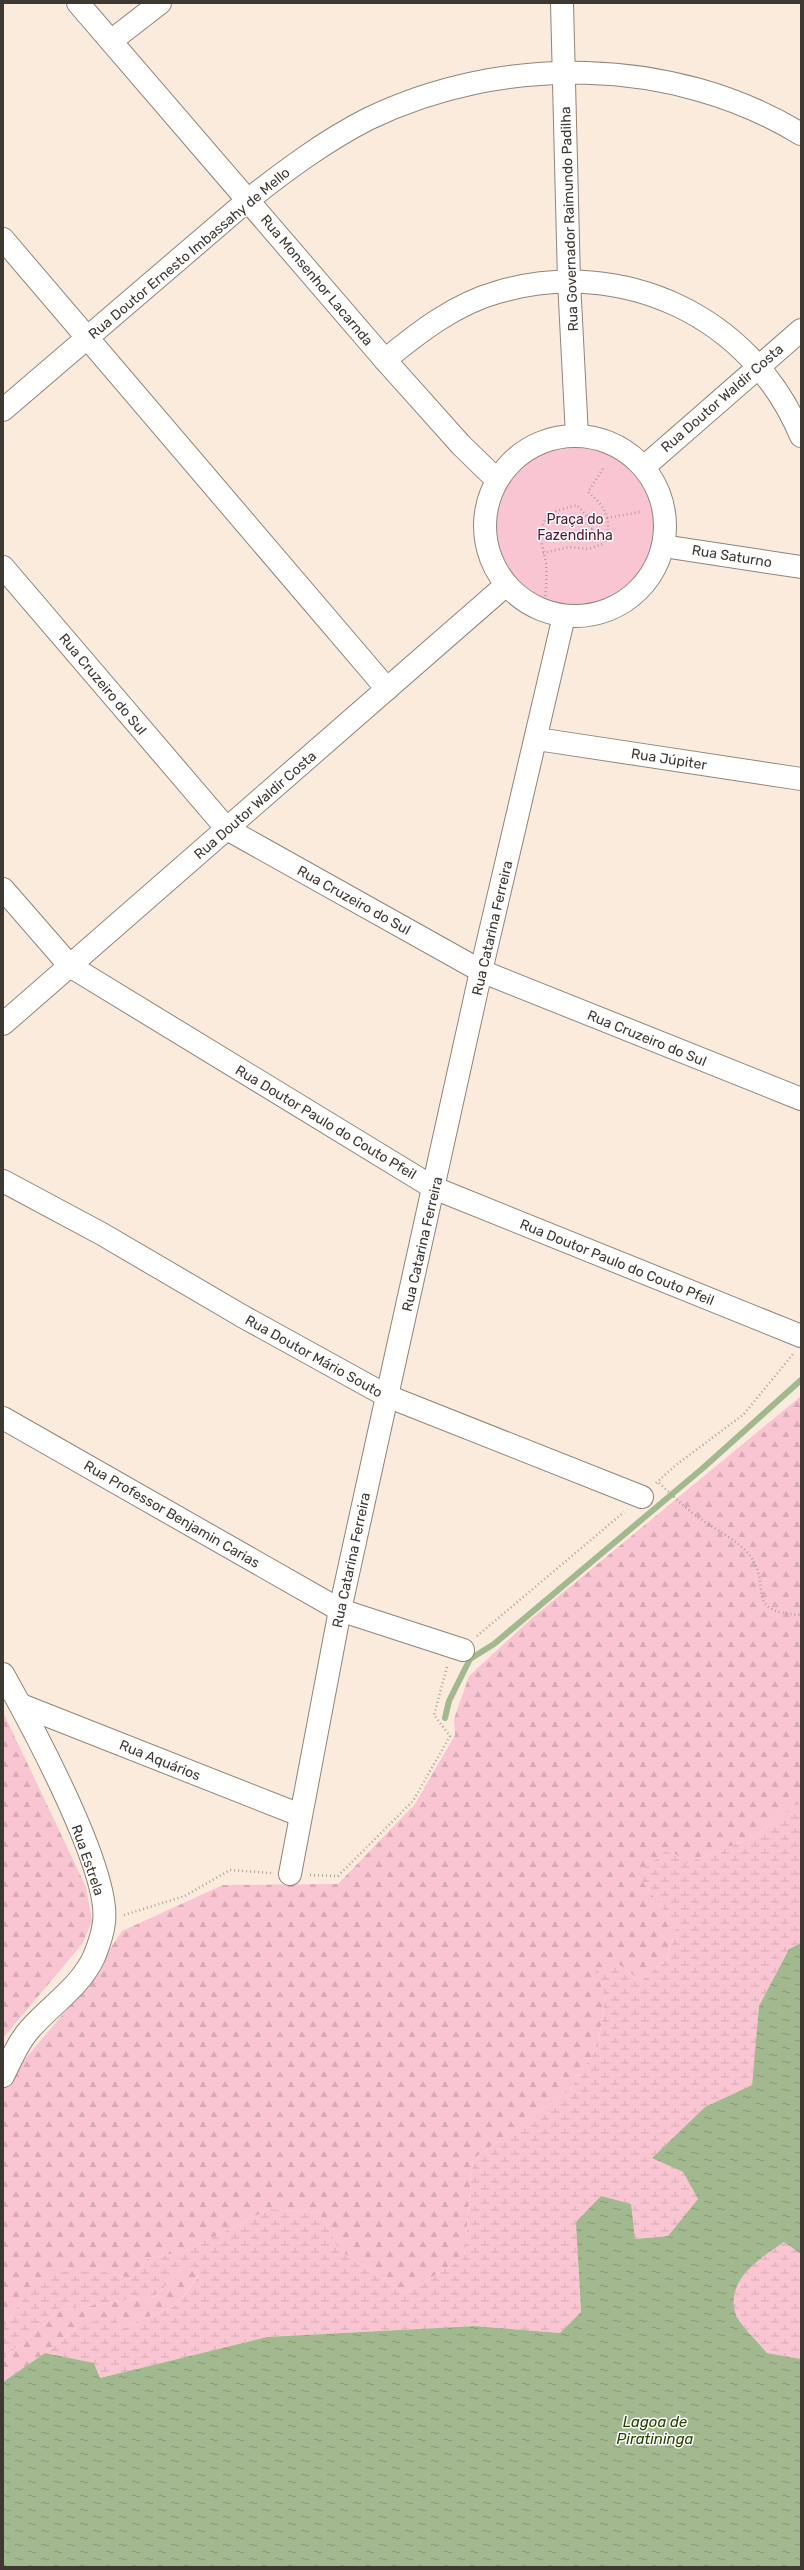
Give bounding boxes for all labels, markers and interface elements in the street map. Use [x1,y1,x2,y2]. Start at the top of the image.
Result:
street label: Rua Governador Raimundo Padilha [557,106,582,332]
street label: Rua Doutor Ernesto Imbassahy de Mello [85,164,294,343]
street label: Rua Monsenhor Lacarnda [257,211,376,349]
street label: Rua Doutor Waldir Costa [658,341,787,456]
park label: Praça do Fazendinha [537,511,613,544]
street label: Rua Saturno [691,542,773,571]
street label: Rua Cruzeiro do Sul [55,630,150,738]
street label: Rua Júpiter [630,745,709,774]
street label: Rua Doutor Waldir Costa [191,748,320,863]
street label: Rua Catarina Ferreira [469,859,516,997]
street label: Rua Cruzeiro do Sul [294,862,413,939]
street label: Rua Cruzeiro do Sul [585,1007,709,1070]
street label: Rua Doutor Paulo do Couto Pfeil [232,1062,419,1183]
street label: Rua Catarina Ferreira [399,1175,446,1313]
street label: Rua Doutor Paulo do Couto Pfeil [517,1216,716,1309]
street label: Rua Doutor Mário Souto [242,1312,385,1401]
street label: Rua Professor Benjamin Carias [81,1457,263,1572]
street label: Rua Catarina Ferreira [329,1491,374,1629]
street label: Rua Aquários [117,1736,203,1784]
street label: Rua Estrela [67,1822,108,1898]
water label: Lagoa de Piratininga [617,2413,694,2448]

